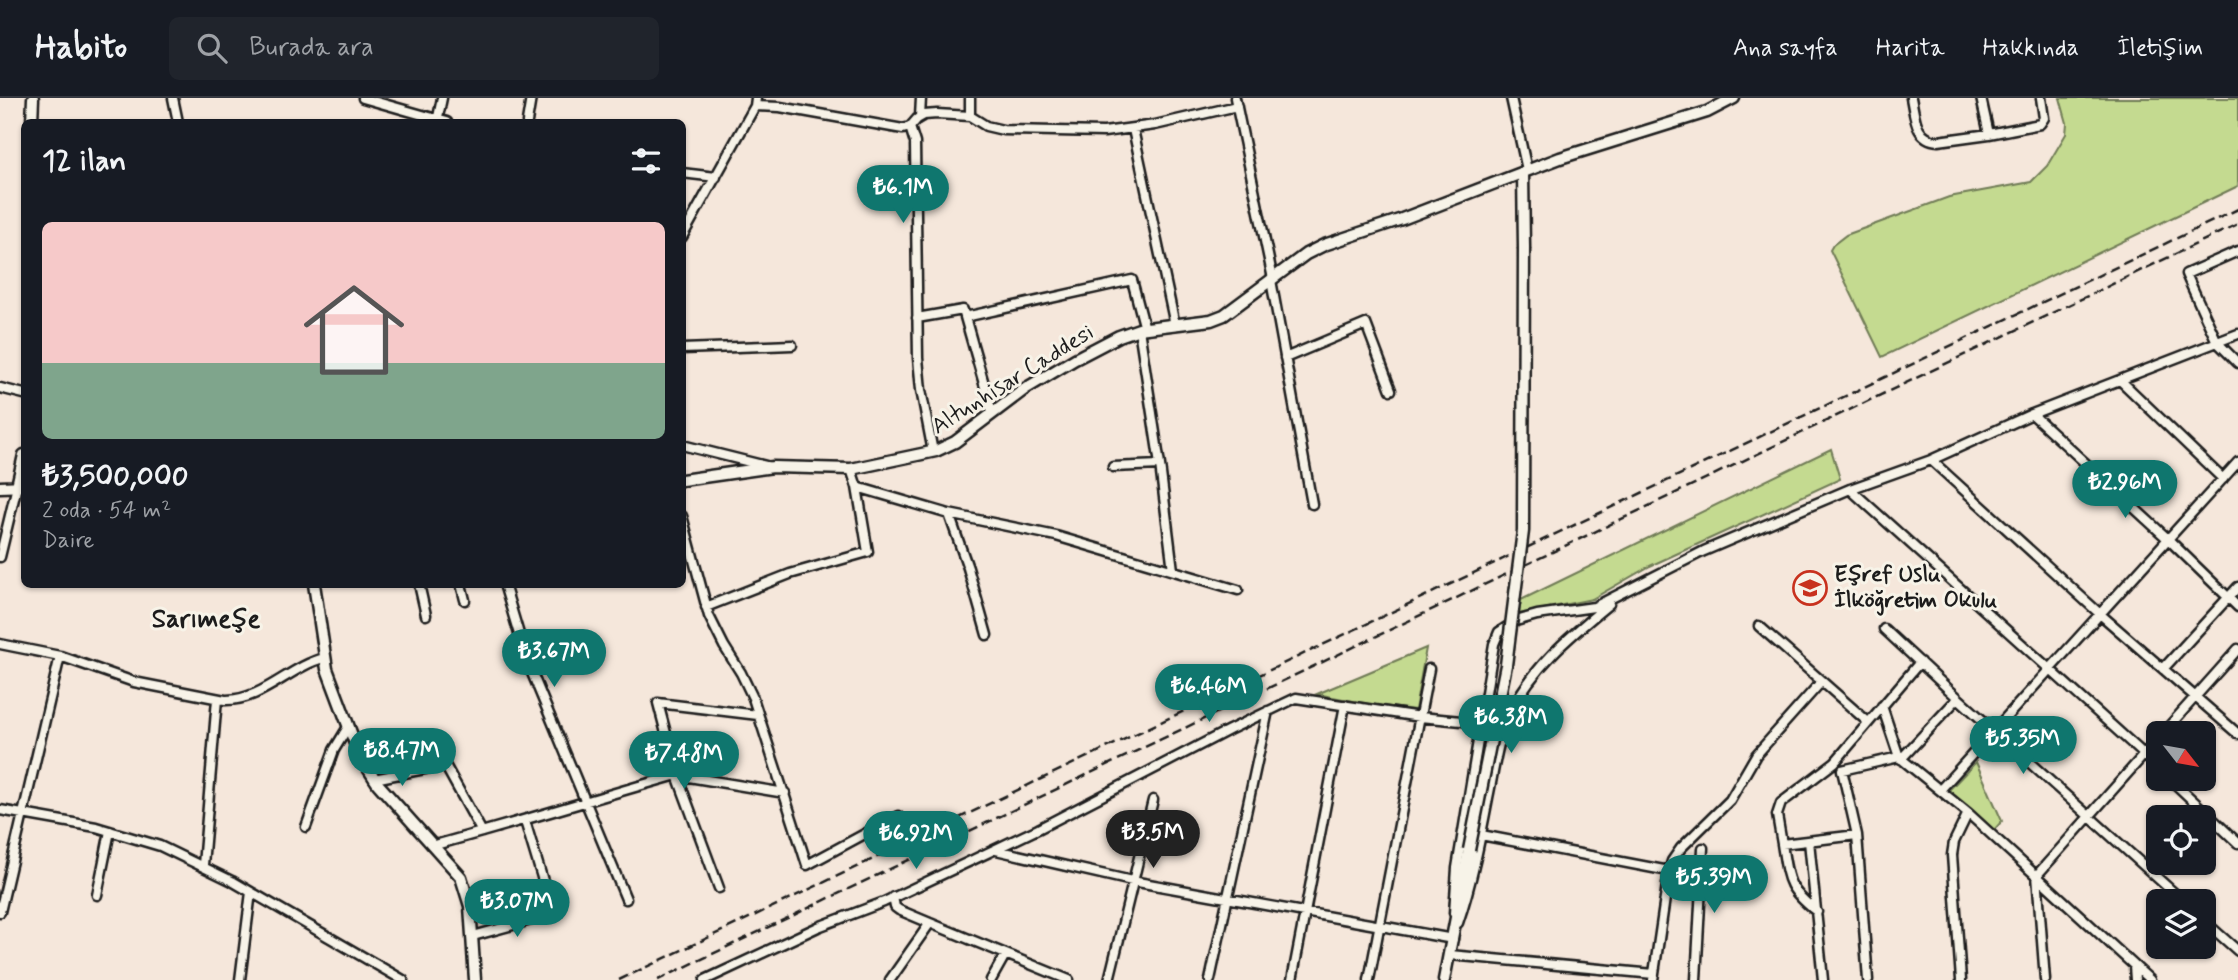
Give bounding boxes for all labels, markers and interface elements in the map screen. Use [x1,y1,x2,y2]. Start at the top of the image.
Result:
search box [169,17,659,80]
text: Habito [35,26,127,70]
icon: search [193,29,231,67]
text: Burada ara [249,31,374,65]
text: Ana sayfa [1733,33,1838,64]
text: Harita [1876,33,1945,64]
text: Hakkında [1983,33,2079,64]
text: İletişim [2117,33,2203,64]
text: 12 ilan [42,142,126,181]
icon: filters [627,142,665,180]
pin: ₺6.1M [854,166,952,225]
text: ₺6.1M [873,173,933,203]
icon: home [291,267,417,393]
street label: Altunhisar Caddesi [926,318,1100,442]
text: ₺3,500,000 [42,457,188,496]
pin: ₺2.96M [2068,460,2182,520]
text: ₺2.96M [2088,468,2162,498]
text: 2 oda · 54 m² [42,496,171,526]
text: Daire [42,526,94,556]
place label: Eşref Uslu İlköğretim Okulu [1834,560,1997,616]
school or university icon: Eşref Uslu İlköğretim Okulu [1791,569,1829,607]
district label: Sarımeşe [152,603,260,637]
pin: ₺3.67M [497,630,611,689]
text: ₺3.67M [518,637,590,667]
pin: ₺6.46M [1152,664,1266,724]
text: ₺6.46M [1171,672,1247,702]
pin: ₺6.38M [1454,696,1568,755]
text: ₺6.38M [1475,703,1547,733]
pin: ₺5.35M [1966,716,2080,776]
north arrow [2146,721,2216,791]
map controls [2146,721,2216,959]
text: ₺5.35M [1986,724,2060,754]
pin: ₺8.47M [345,728,459,788]
pin: ₺7.48M [627,732,741,791]
text: ₺8.47M [364,736,440,766]
text: ₺7.48M [645,739,723,769]
button: locate [2146,805,2216,875]
pin: ₺3.5M [1104,810,1202,870]
pin: ₺6.92M [859,812,973,871]
text: ₺3.5M [1122,818,1184,848]
text: ₺6.92M [879,819,953,849]
pin: ₺5.39M [1657,856,1771,915]
text: ₺5.39M [1676,863,1752,893]
pin: ₺3.07M [460,880,574,939]
text: ₺3.07M [481,887,553,917]
button: layers [2146,889,2216,959]

